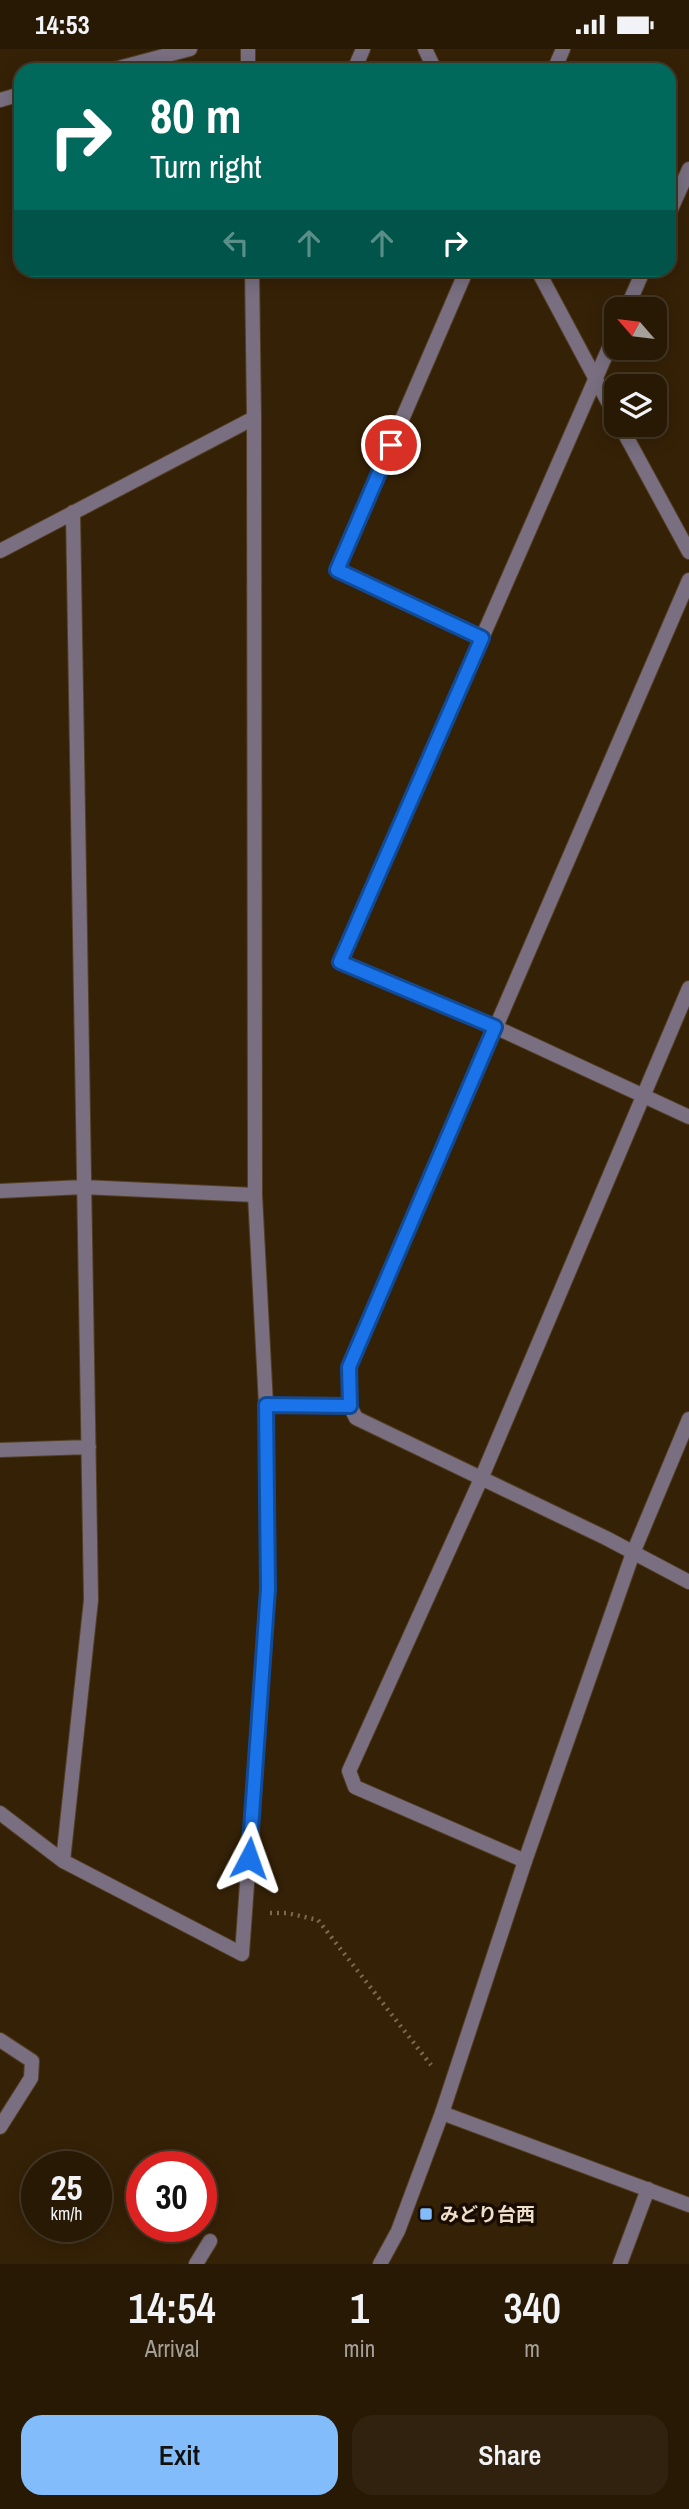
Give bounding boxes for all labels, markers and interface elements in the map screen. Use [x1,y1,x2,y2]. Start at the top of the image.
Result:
text: 14:53 [35,7,90,42]
text: 80 m [150,82,242,148]
icon: right [35,91,126,182]
text: Turn right [150,145,262,188]
icon: left [217,224,255,262]
icon: ahead [290,224,328,262]
icon: ahead [363,224,401,262]
icon: right [436,224,474,262]
north arrow [604,297,667,361]
map controls [604,297,667,437]
button: layers [604,374,667,437]
pin [361,415,421,475]
icon: arrive [372,426,410,464]
position arrow [212,1821,286,1895]
speed limit sign: 30 [126,2151,217,2242]
text: 25 [51,2164,82,2211]
text: km/h [51,2201,83,2226]
place label: みどり台西 [440,2201,535,2227]
marker: みどり台西 [418,2206,434,2222]
text: 14:54 [128,2280,216,2336]
text: 1 [350,2280,369,2336]
text: 340 [503,2280,561,2336]
text: Arrival [145,2333,199,2364]
text: min [344,2333,375,2364]
text: m [524,2333,540,2364]
button: Exit [21,2415,338,2495]
button: Share [352,2415,668,2495]

